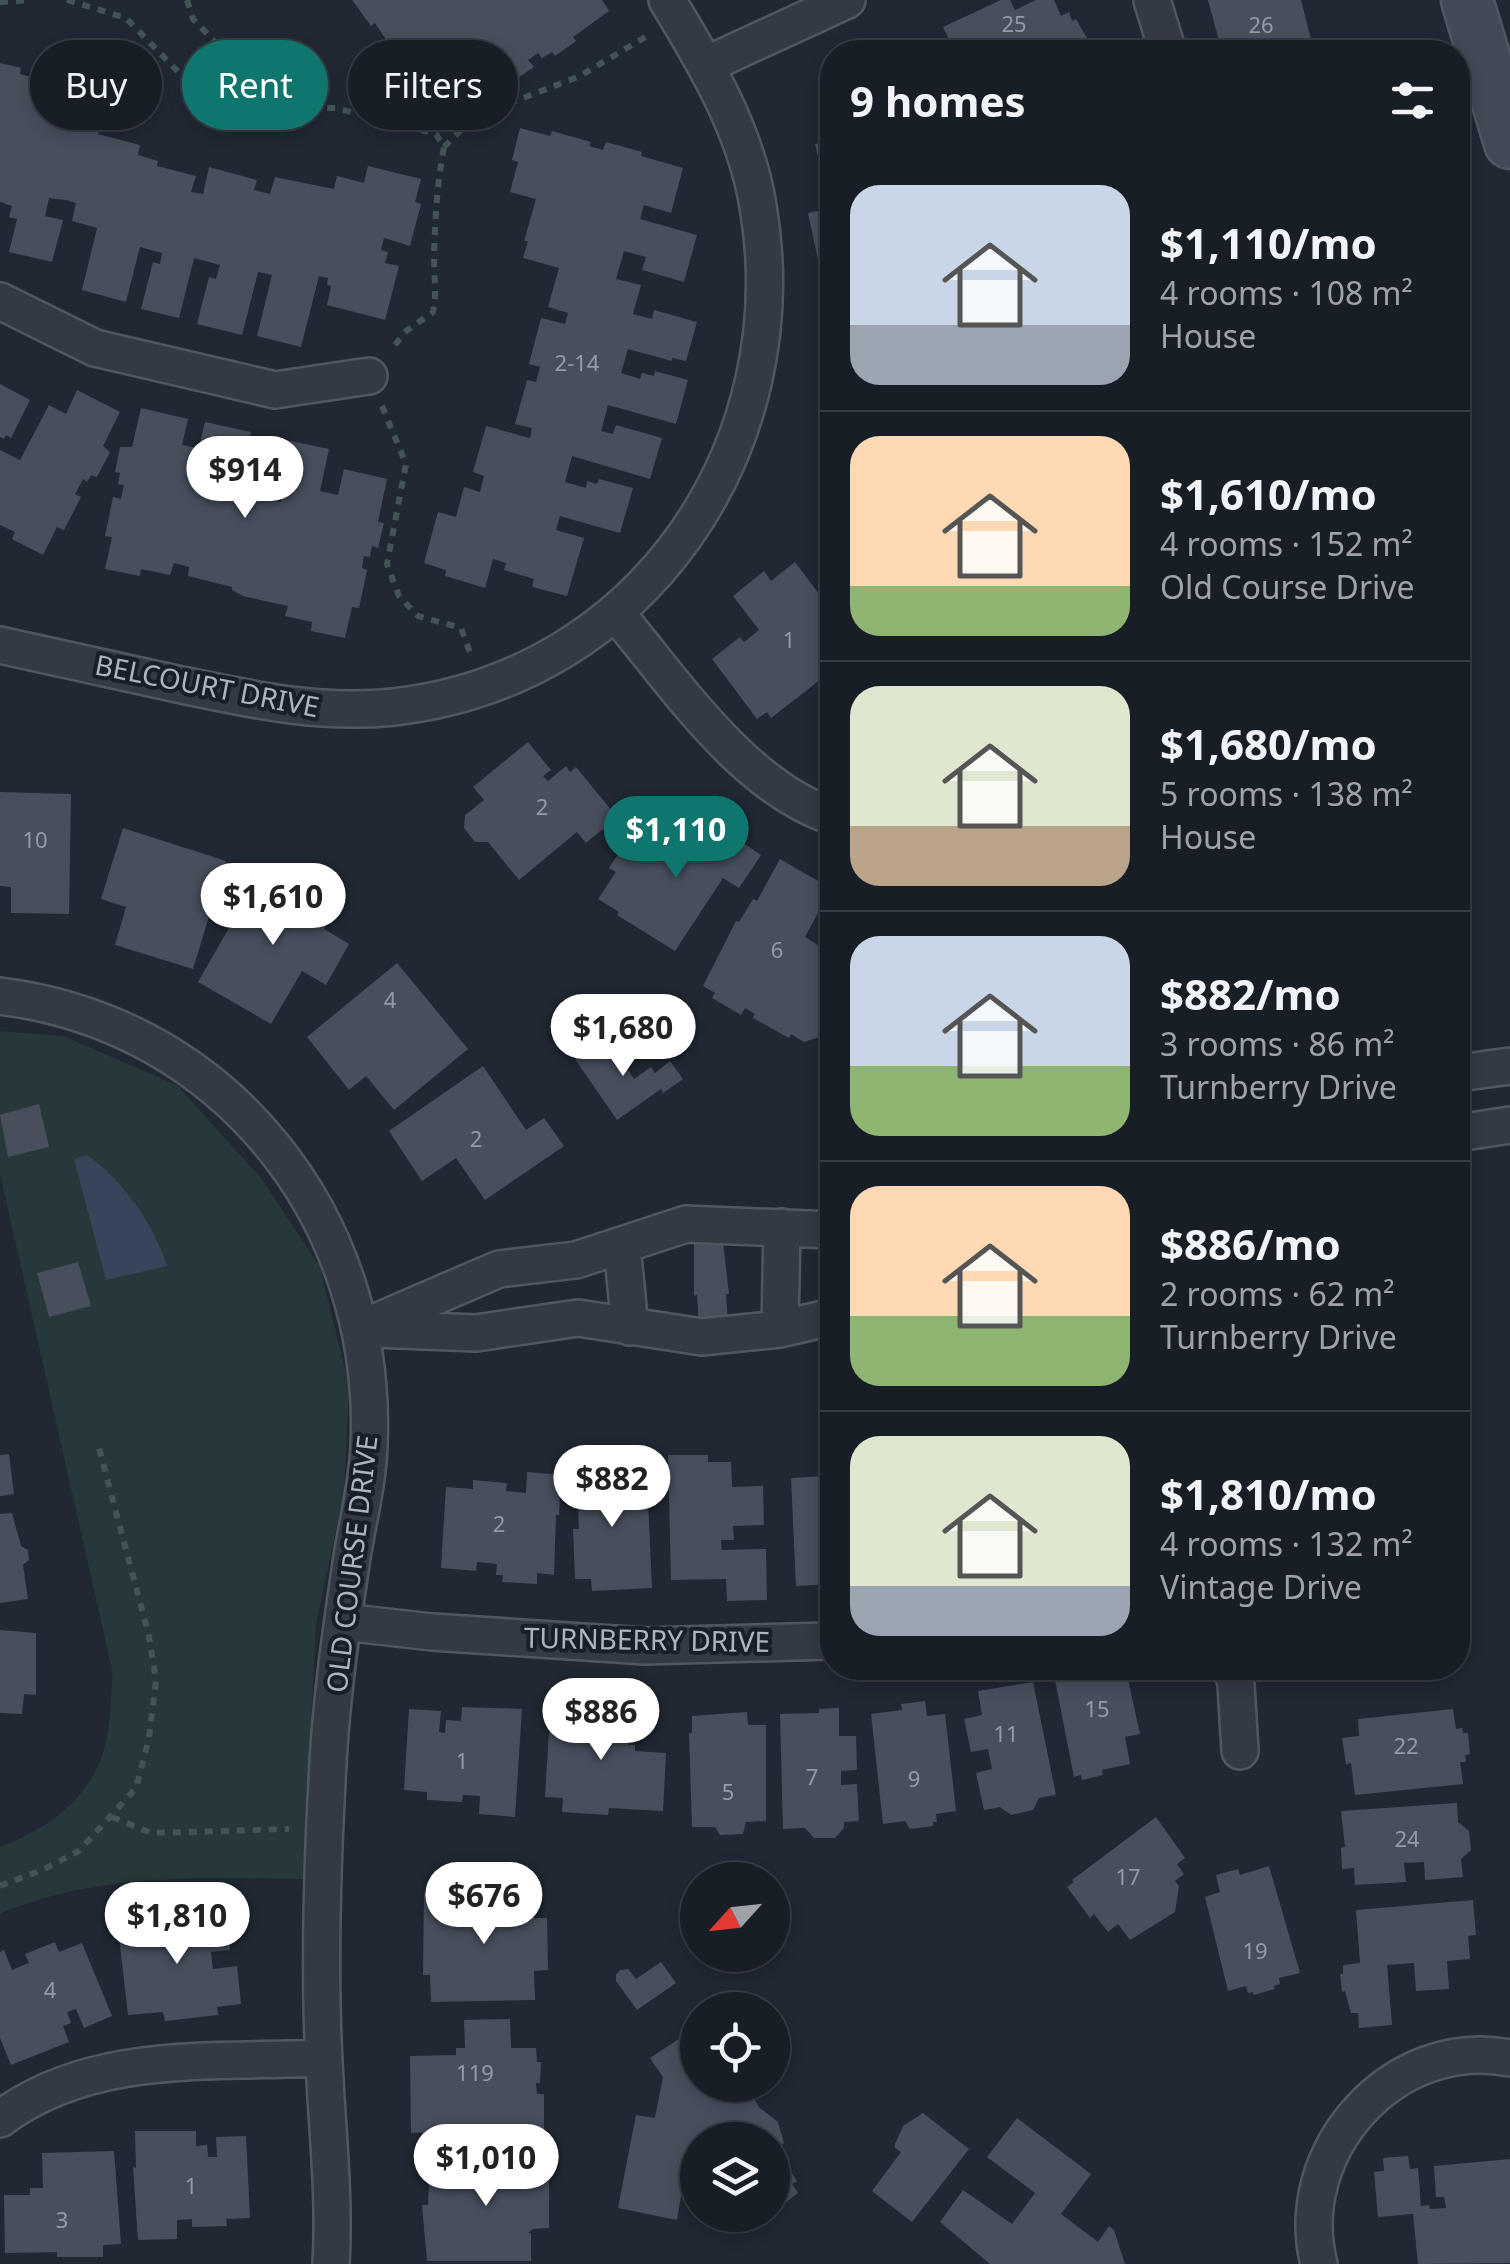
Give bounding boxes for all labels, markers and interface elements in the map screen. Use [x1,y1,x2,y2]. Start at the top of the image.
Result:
house number: 25 [1001,8,1027,38]
house number: 26 [1248,9,1274,39]
chip: Buy [30,40,162,130]
chip: Rent [182,40,328,130]
chip: Filters [348,40,518,130]
text: 9 homes [850,72,1026,129]
icon: filters [1385,73,1440,128]
text: $1,110/mo [1160,214,1377,271]
icon: home [930,225,1050,345]
text: 4 rooms · 108 m² [1160,271,1413,314]
text: House [1160,314,1256,357]
house number: 2-14 [555,347,600,377]
pin: $914 [186,436,304,521]
text: $914 [208,447,282,490]
text: $1,610/mo [1160,465,1377,522]
icon: home [930,476,1050,596]
text: 4 rooms · 152 m² [1160,522,1413,565]
text: Old Course Drive [1160,565,1415,608]
house number: 1 [783,624,795,654]
street label: BELCOURT DRIVE [92,645,322,725]
text: $1,680/mo [1160,715,1377,772]
icon: home [930,726,1050,846]
text: 5 rooms · 138 m² [1160,772,1413,815]
house number: 2 [536,791,548,821]
pin: $1,110 [595,796,757,881]
text: $1,110 [626,807,726,850]
text: House [1160,815,1256,858]
house number: 10 [22,824,48,854]
pin: $1,610 [192,863,354,948]
text: $1,610 [223,874,323,917]
house number: 6 [771,934,783,964]
text: $882/mo [1160,965,1341,1022]
icon: home [930,976,1050,1096]
house number: 4 [384,984,397,1014]
pin: $1,680 [542,994,704,1079]
text: $1,680 [573,1005,673,1048]
text: 3 rooms · 86 m² [1160,1022,1394,1065]
text: Turnberry Drive [1160,1065,1397,1108]
house number: 2 [470,1123,482,1153]
text: $886/mo [1160,1215,1341,1272]
icon: home [930,1226,1050,1346]
text: 2 rooms · 62 m² [1160,1272,1394,1315]
text: Turnberry Drive [1160,1315,1397,1358]
street label: OLD COURSE DRIVE [316,1433,386,1695]
pin: $882 [553,1445,671,1530]
text: $882 [575,1456,649,1499]
text: $1,810/mo [1160,1465,1377,1522]
icon: home [930,1476,1050,1596]
house number: 2 [493,1508,505,1538]
text: 4 rooms · 132 m² [1160,1522,1413,1565]
text: Vintage Drive [1160,1565,1362,1608]
street label: TURNBERRY DRIVE [524,1618,770,1660]
pin: $886 [542,1678,660,1763]
text: $886 [564,1689,638,1732]
house number: 15 [1084,1693,1110,1723]
house number: 11 [993,1718,1019,1748]
house number: 22 [1393,1730,1419,1760]
house number: 1 [456,1745,468,1775]
house number: 7 [806,1761,818,1791]
house number: 9 [908,1763,920,1793]
house number: 5 [722,1776,734,1806]
house number: 24 [1394,1823,1420,1853]
house number: 17 [1115,1861,1141,1891]
pin: $676 [425,1862,543,1947]
north arrow [680,1862,790,1972]
map controls [680,1862,790,2232]
text: $676 [447,1873,521,1916]
pin: $1,810 [96,1882,258,1967]
text: $1,810 [127,1893,227,1936]
house number: 19 [1242,1935,1268,1965]
house number: 4 [44,1974,57,2004]
button: locate [680,1992,790,2102]
house number: 119 [456,2057,494,2087]
button: layers [680,2122,790,2232]
pin: $1,010 [405,2124,567,2209]
text: $1,010 [436,2135,536,2178]
house number: 1 [185,2170,197,2200]
house number: 3 [56,2204,68,2234]

